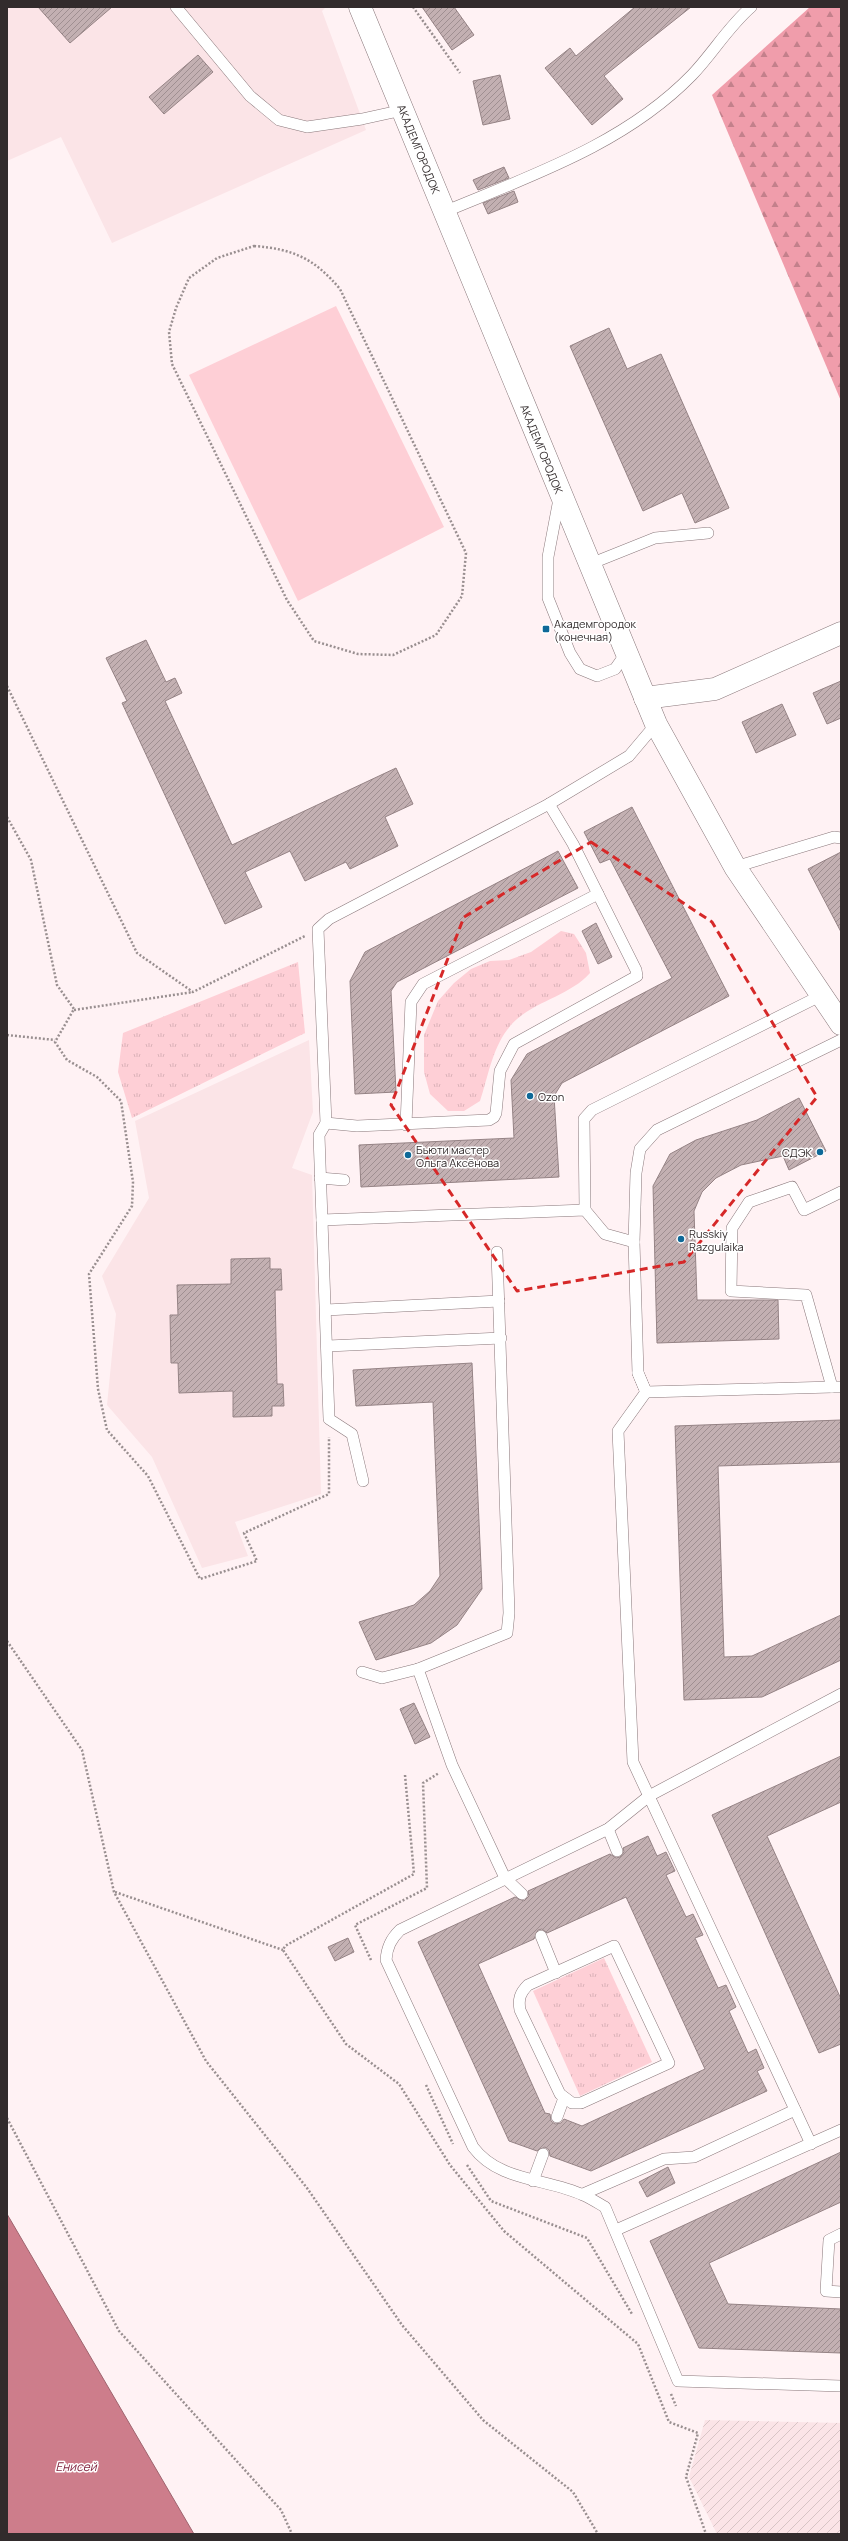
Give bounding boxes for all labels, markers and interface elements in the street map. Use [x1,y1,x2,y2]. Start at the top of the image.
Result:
street label: АКАДЕМГОРОДОК [394,102,444,196]
street label: АКАДЕМГОРОДОК [517,402,567,496]
place label: Академгородок (конечная) [554,616,637,644]
marker: Академгородок (конечная) [541,624,551,634]
place label: Ozon [538,1089,564,1104]
marker: Ozon [525,1091,535,1101]
place label: Бьюти мастер Oльга Аксёнова [416,1142,499,1170]
place label: СДЭК [782,1145,812,1160]
marker: СДЭК [815,1147,825,1157]
marker: Бьюти мастер Oльга Аксёнова [403,1150,413,1160]
place label: Russkiy Razgulaika [689,1226,744,1254]
marker: Russkiy Razgulaika [676,1234,686,1244]
water label: Енисей [55,2458,98,2475]

